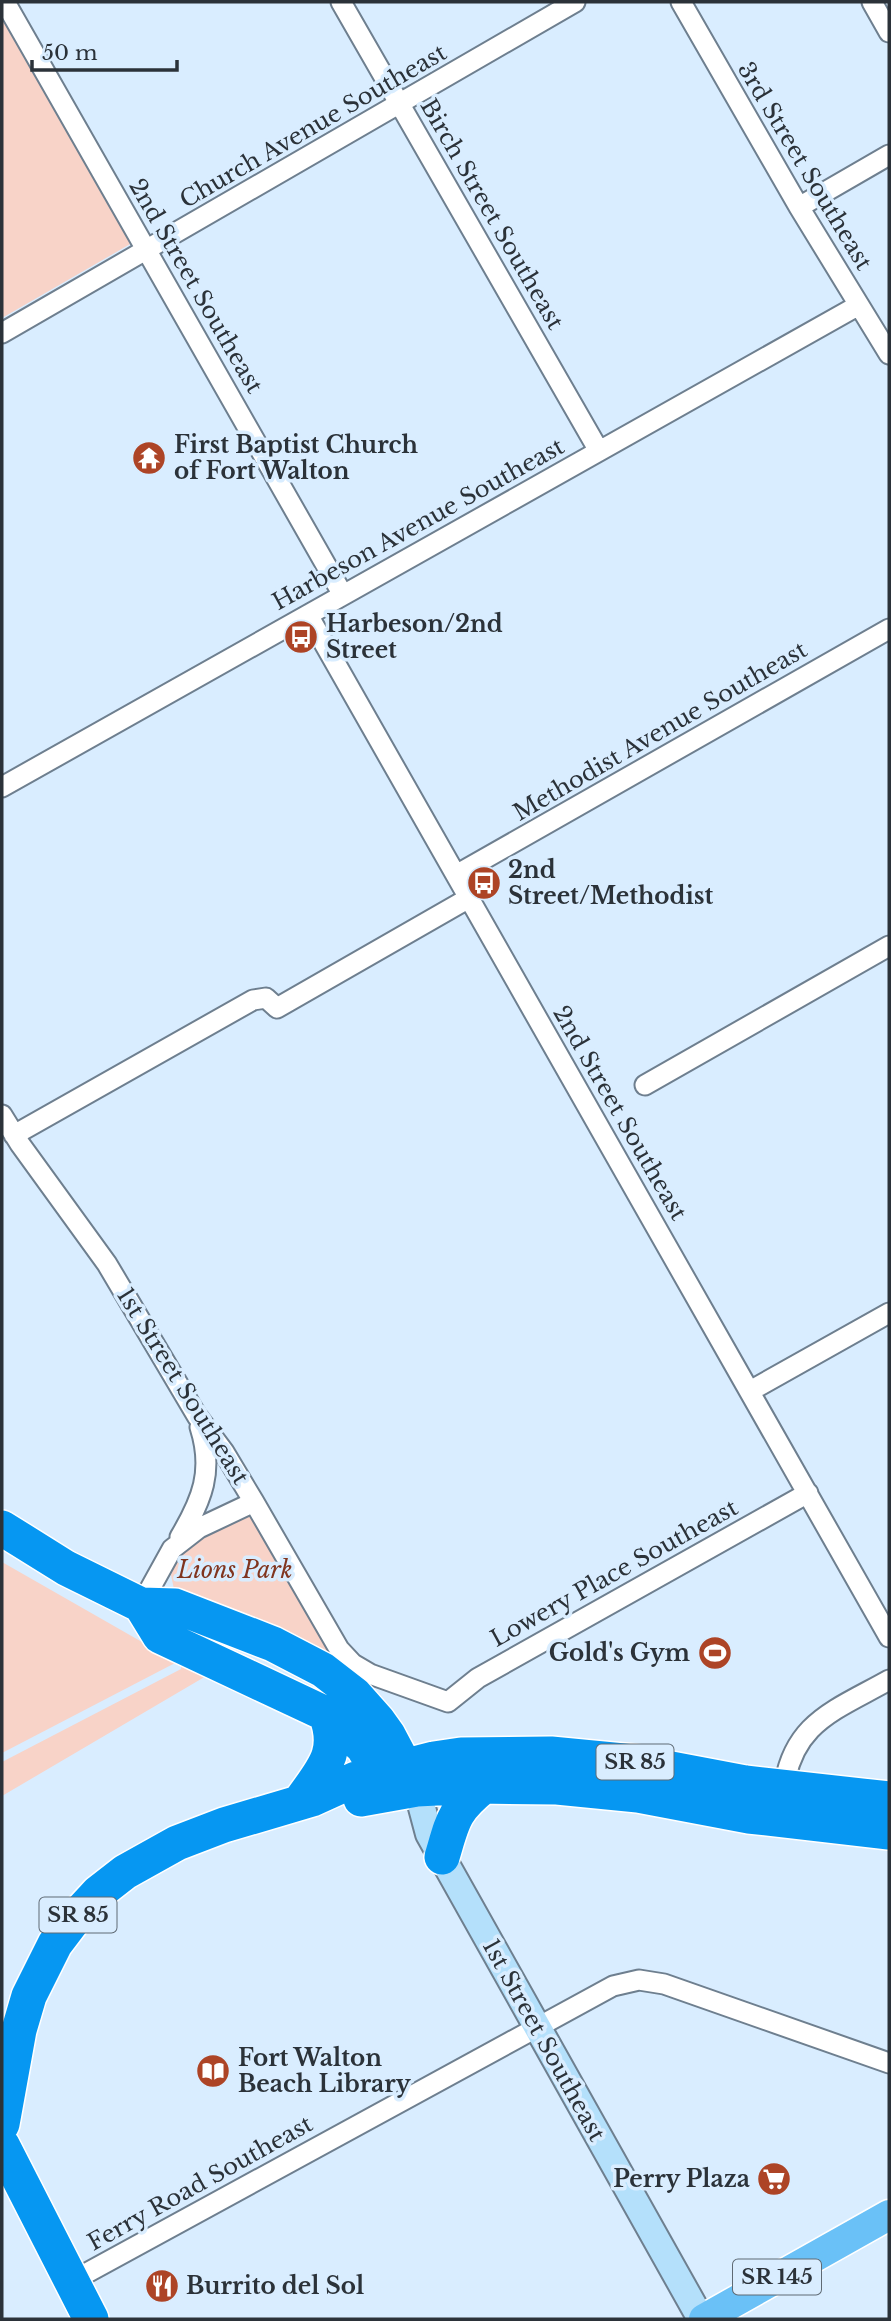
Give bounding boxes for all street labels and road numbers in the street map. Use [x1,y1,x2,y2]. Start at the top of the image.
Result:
street label: Church Avenue Southeast [175,38,452,214]
street label: 3rd Street Southeast [732,57,878,275]
street label: Birch Street Southeast [414,94,570,335]
street label: 2nd Street Southeast [123,174,269,398]
street label: Harbeson Avenue Southeast [267,432,569,616]
street label: Methodist Avenue Southeast [508,635,812,827]
street label: 2nd Street Southeast [547,1001,693,1225]
street label: 1st Street Southeast [111,1282,255,1490]
street label: Lowery Place Southeast [486,1493,743,1653]
road number: SR 85 [596,1744,674,1780]
road number: SR 85 [40,1898,116,1932]
street label: 1st Street Southeast [477,1934,611,2146]
street label: Ferry Road Southeast [83,2109,318,2257]
road number: SR 145 [733,2260,821,2294]

